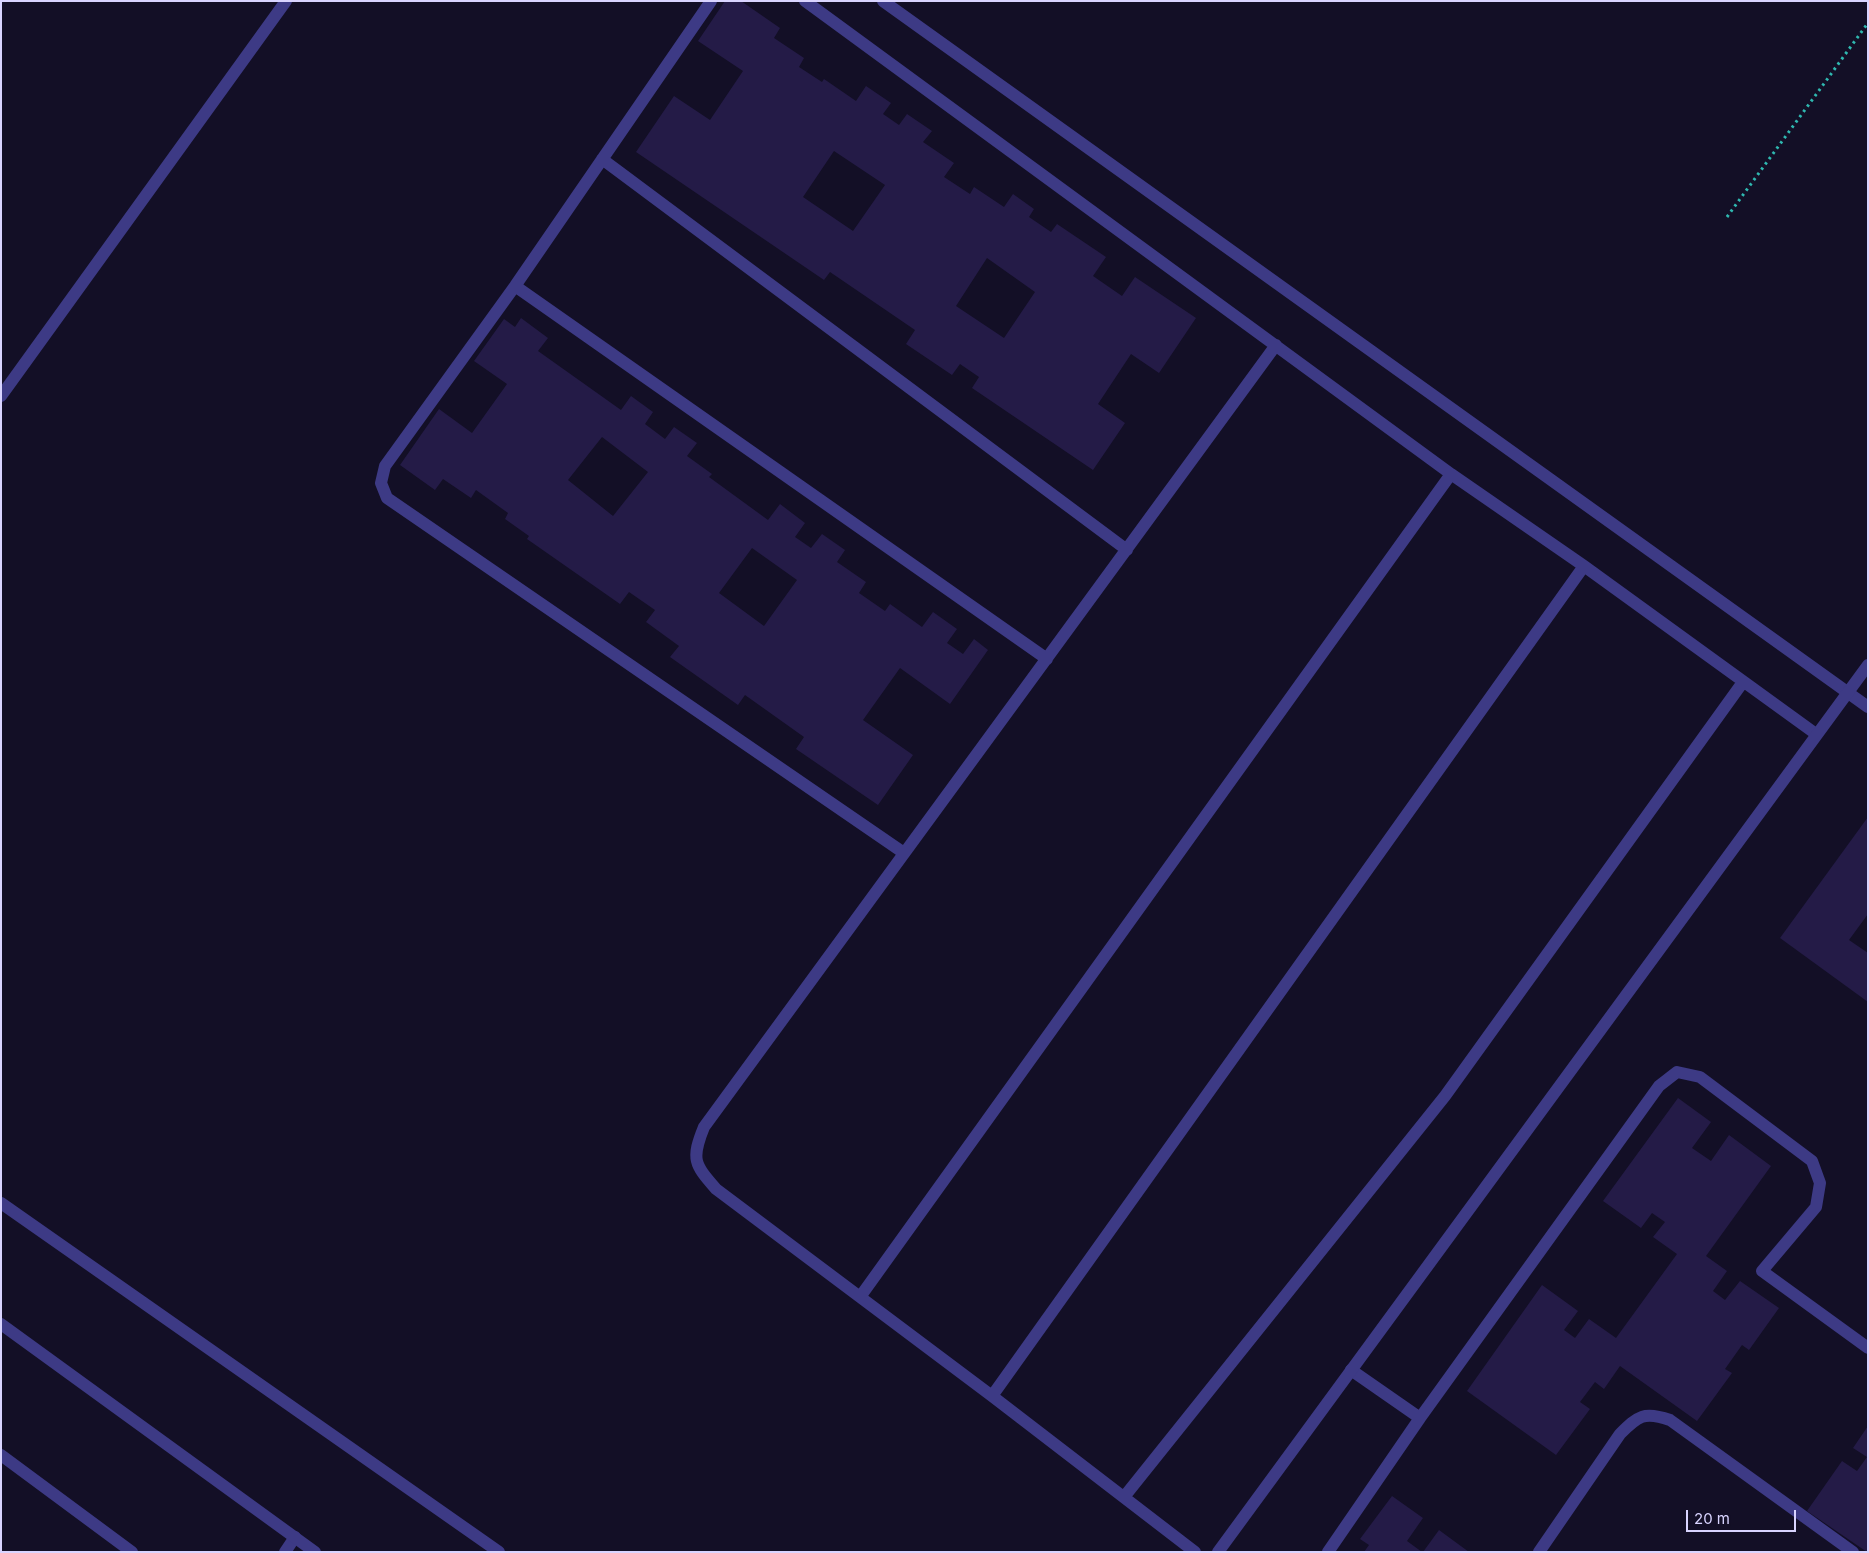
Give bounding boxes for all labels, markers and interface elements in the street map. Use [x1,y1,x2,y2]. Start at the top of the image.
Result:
scale bar [1689,1500,1799,1532]
text: 20 m [1694,1509,1730,1528]

